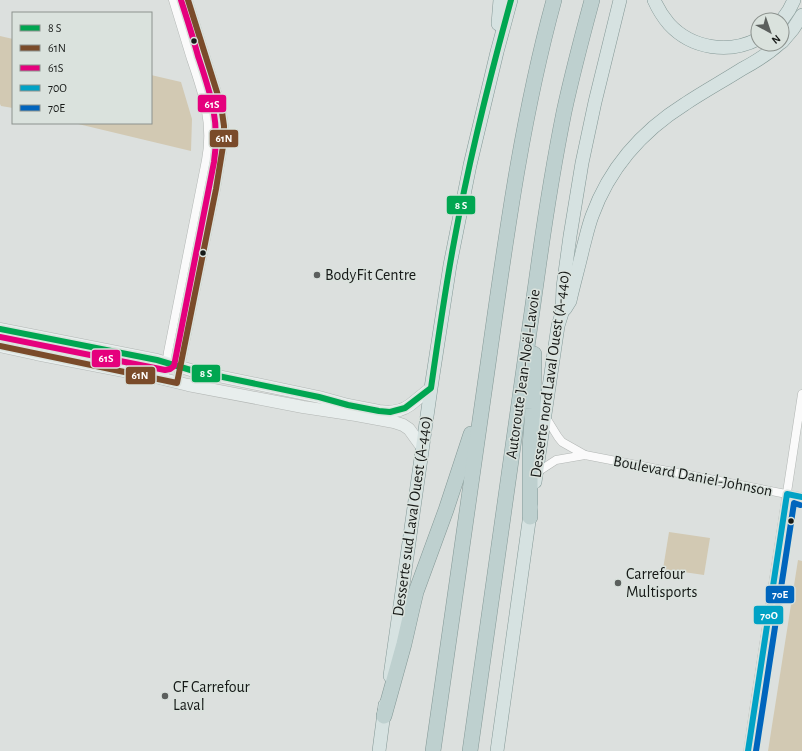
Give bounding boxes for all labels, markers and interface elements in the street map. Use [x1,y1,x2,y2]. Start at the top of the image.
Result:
legend [12,12,152,124]
north arrow [750,12,790,52]
text: 8 S [48,22,62,34]
text: N [770,33,783,46]
unlabelled marker [189,36,199,46]
text: 61N [48,42,66,54]
text: 61S [48,62,64,74]
text: 70O [48,82,67,94]
line badge: 61S [197,94,227,113]
text: 61S [205,99,220,110]
text: 70E [48,102,65,114]
line badge: 61N [209,129,239,148]
text: 61N [216,133,232,144]
line badge: 8 S [446,195,476,215]
text: 8 S [455,200,468,211]
unlabelled marker [198,248,208,258]
place label: BodyFit Centre [325,267,416,284]
street label: Desserte nord Laval Ouest (A-440) [528,269,572,479]
marker: BodyFit Centre [312,270,322,280]
street label: Autoroute Jean-Noël-Lavoie [503,288,543,460]
line badge: 61S [91,349,121,368]
text: 61S [99,353,114,364]
line badge: 8 S [191,364,221,383]
line badge: 61N [125,366,156,385]
text: 8 S [200,368,213,379]
text: 61N [132,370,148,381]
street label: Desserte sud Laval Ouest (A-440) [390,415,434,617]
street label: Boulevard Daniel-Johnson [612,453,774,499]
unlabelled marker [786,516,796,526]
place label: Carrefour Multisports [626,566,697,600]
marker: Carrefour Multisports [613,578,623,588]
line badge: 70E [765,585,795,604]
text: 70E [772,589,788,600]
line badge: 70O [753,605,784,625]
text: 70O [760,610,778,621]
place label: CF Carrefour Laval [173,679,251,713]
marker: CF Carrefour Laval [160,691,170,701]

